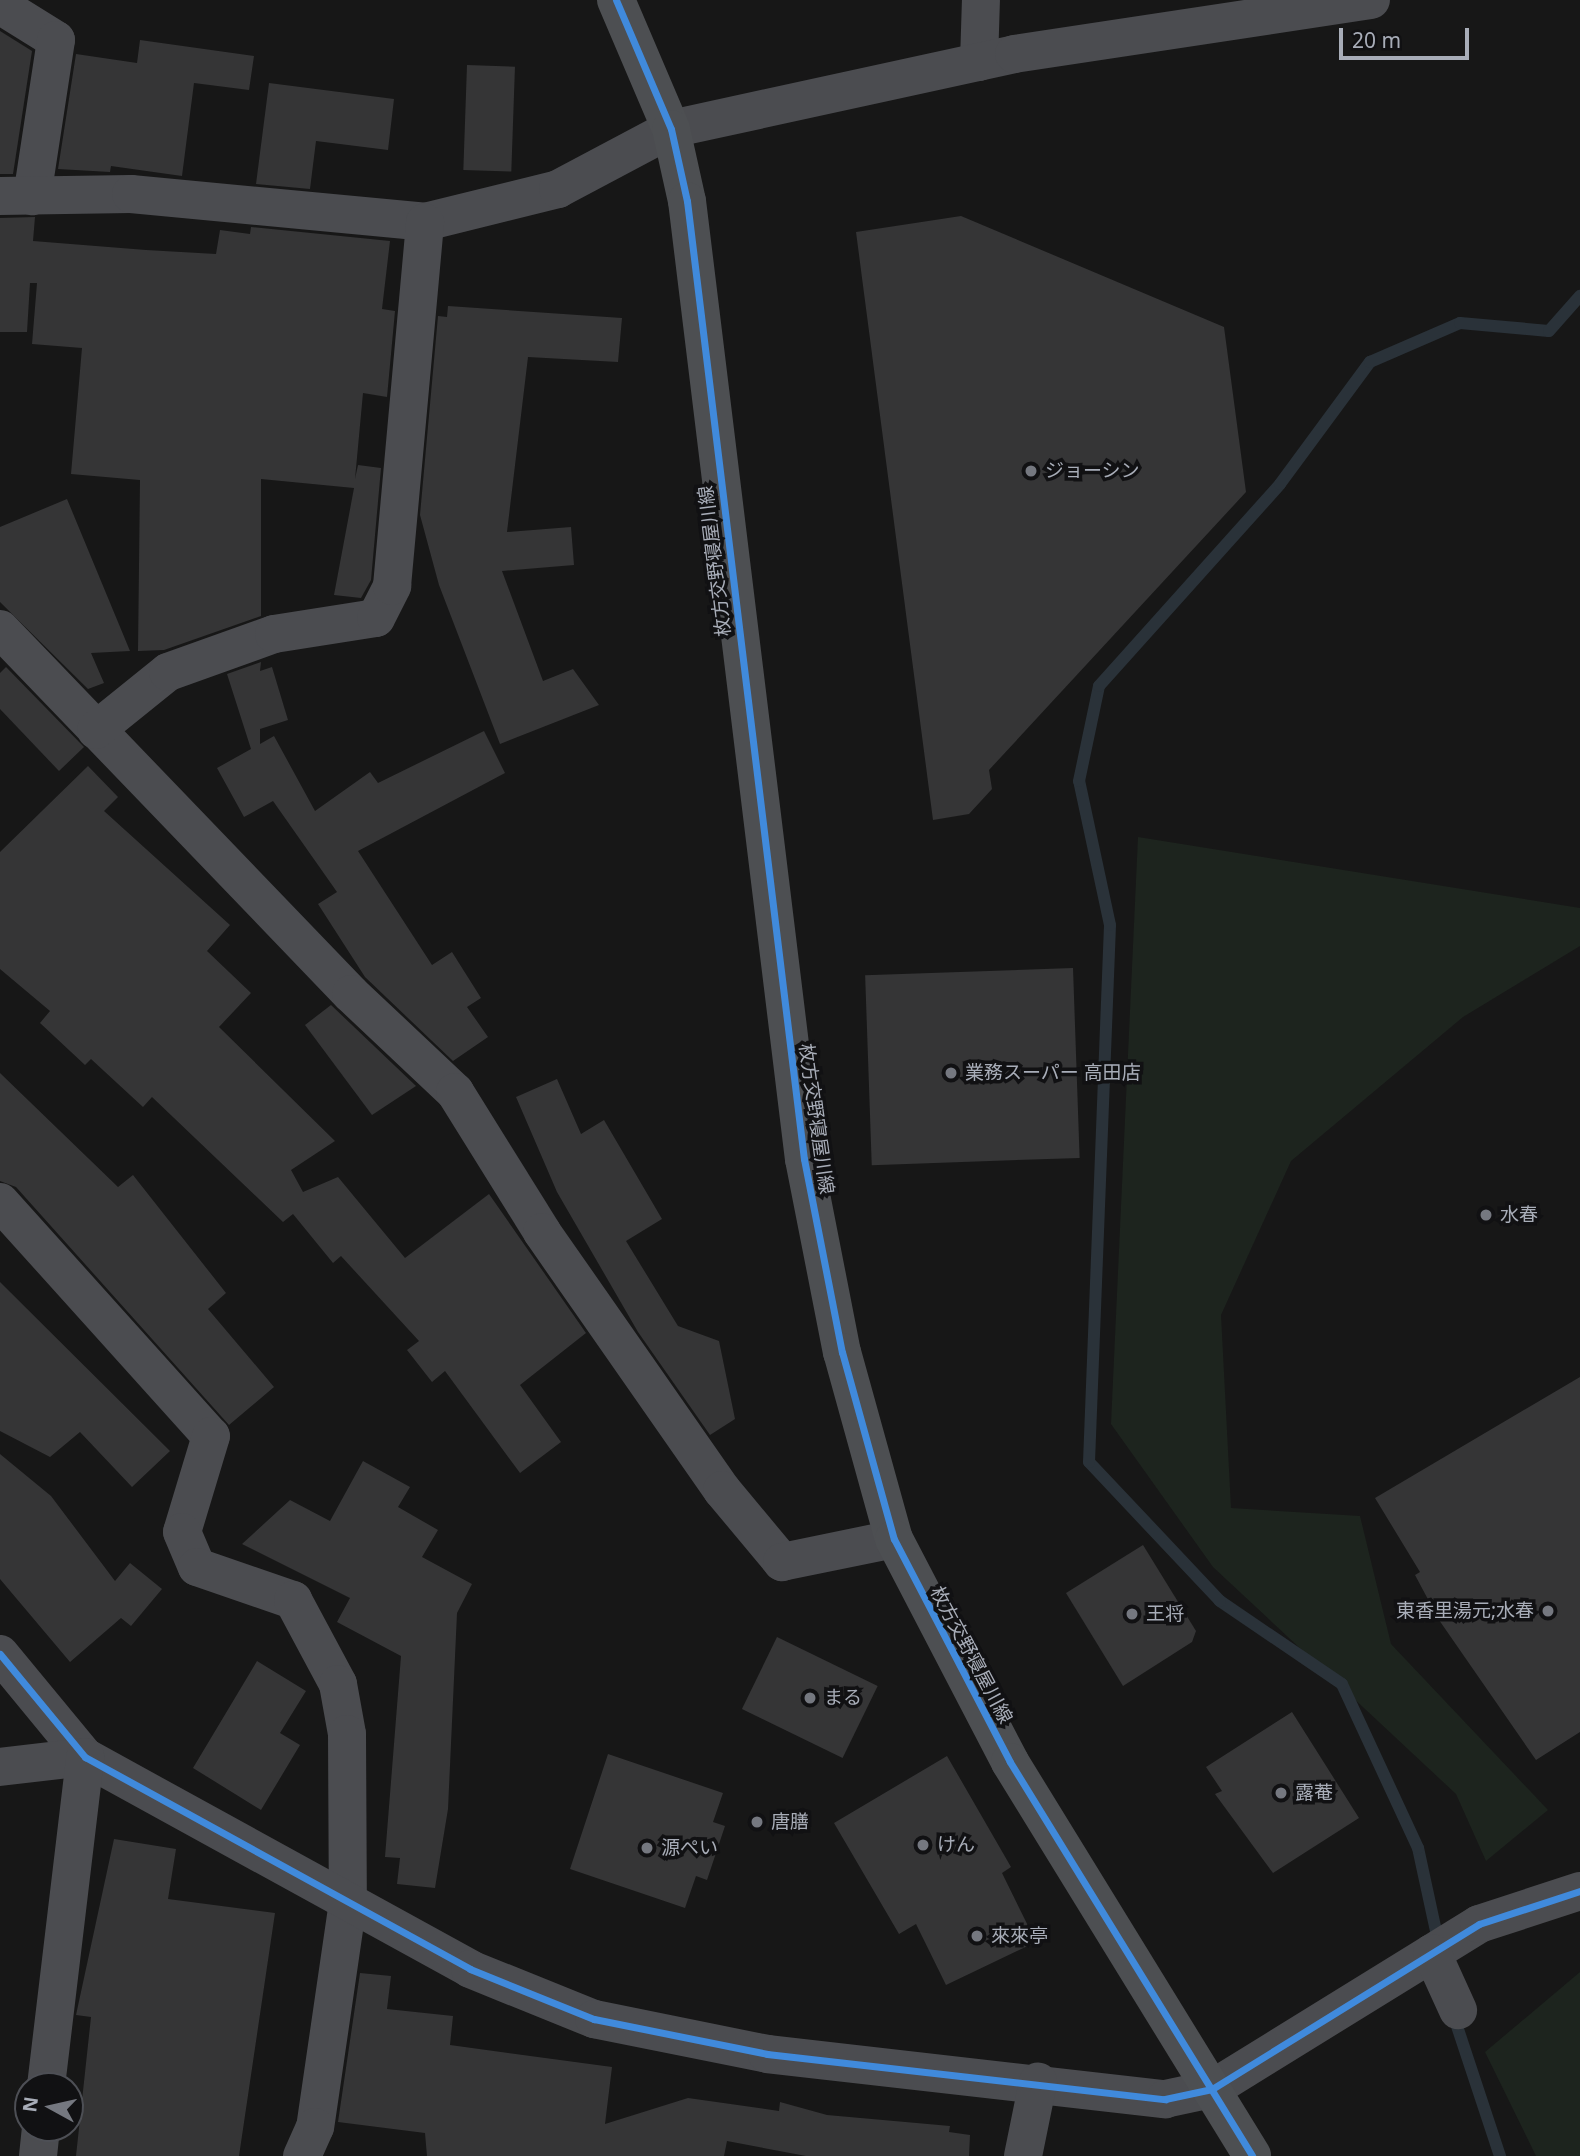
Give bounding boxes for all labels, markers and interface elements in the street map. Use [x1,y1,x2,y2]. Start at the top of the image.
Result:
scale bar [1342,14,1472,58]
text: 20 m [1352,26,1401,54]
place label: ジョーシン [1045,460,1140,482]
marker: ジョーシン [1023,463,1039,479]
street label: 枚方交野寝屋川線 [694,484,736,638]
street label: 枚方交野寝屋川線 [794,1042,838,1196]
place label: 業務スーパー 高田店 [965,1062,1141,1084]
marker: 業務スーパー 高田店 [943,1065,959,1081]
place label: 水春 [1500,1204,1538,1226]
marker: 水春 [1478,1207,1494,1223]
street label: 枚方交野寝屋川線 [925,1583,1017,1727]
place label: 東香里湯元;水春 [1396,1600,1534,1622]
place label: 王将 [1146,1603,1184,1625]
marker: 東香里湯元;水春 [1540,1603,1556,1619]
marker: 王将 [1124,1606,1140,1622]
place label: まる [824,1687,862,1709]
marker: まる [802,1690,818,1706]
place label: 露菴 [1295,1782,1333,1804]
marker: 露菴 [1273,1785,1289,1801]
place label: 唐膳 [771,1811,809,1833]
marker: 唐膳 [749,1814,765,1830]
place label: けん [937,1834,975,1856]
place label: 源ぺい [661,1837,718,1859]
marker: けん [915,1837,931,1853]
marker: 源ぺい [639,1840,655,1856]
place label: 來來亭 [991,1925,1048,1947]
marker: 來來亭 [969,1928,985,1944]
north arrow [14,2072,84,2142]
text: N [16,2095,44,2114]

